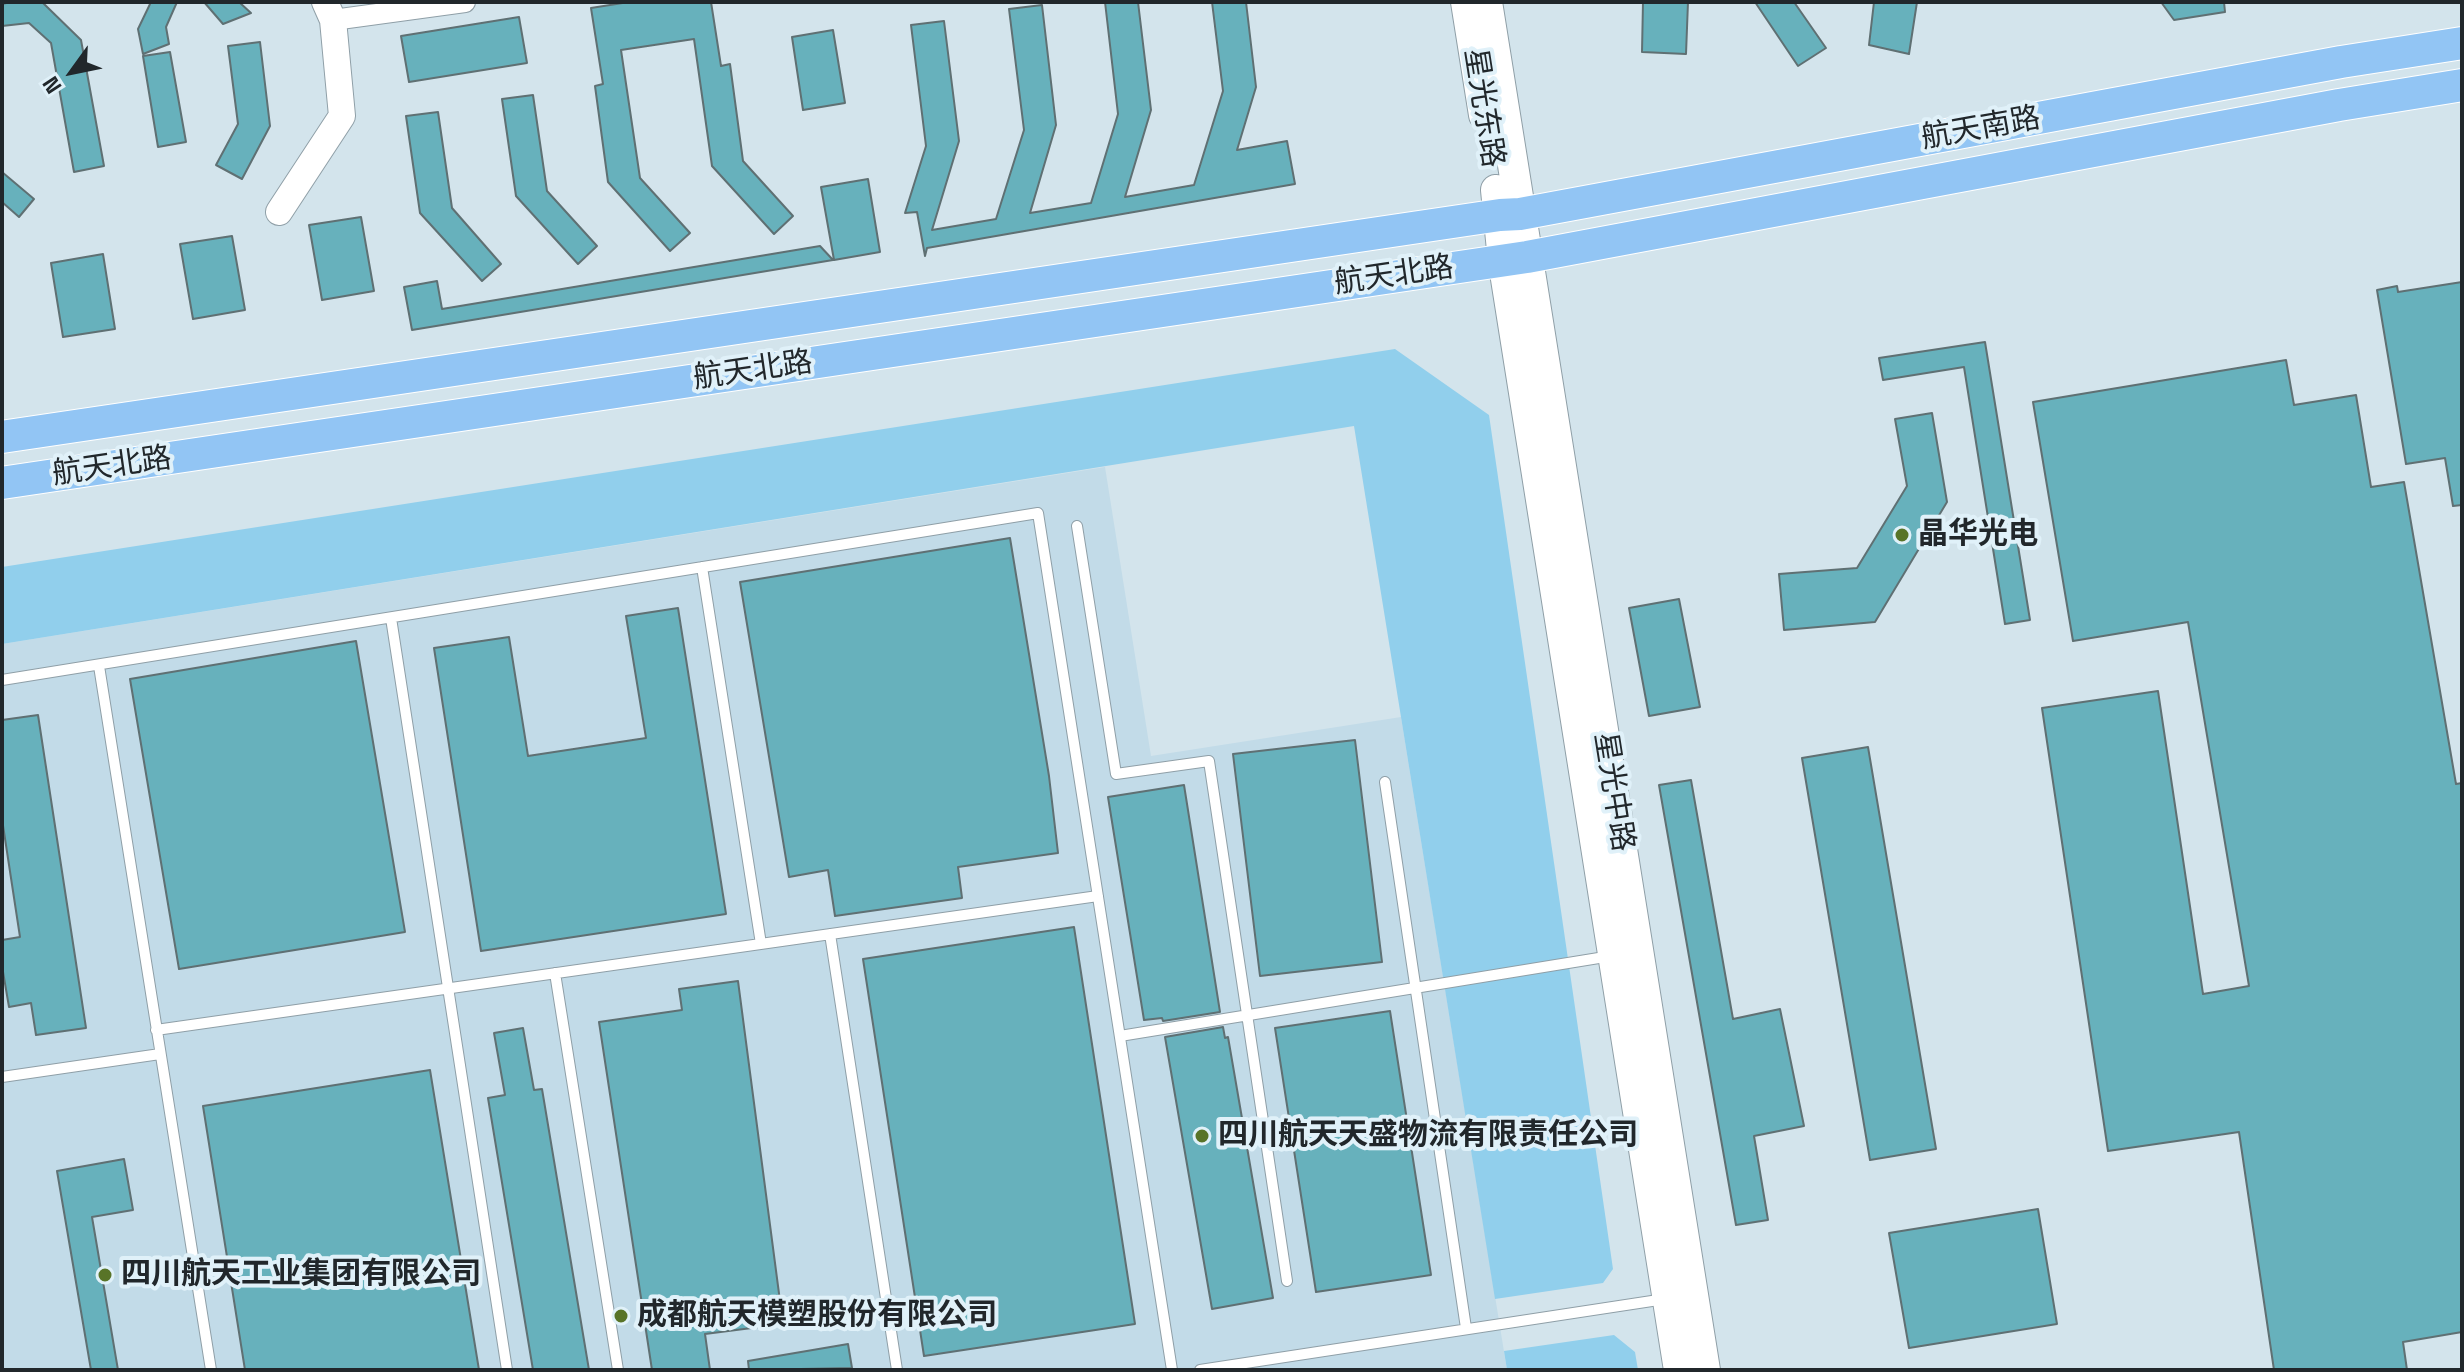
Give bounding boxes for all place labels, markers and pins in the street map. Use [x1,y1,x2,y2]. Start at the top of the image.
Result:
place label: 晶华光电 [1918,517,2038,553]
marker: 晶华光电 [1893,526,1911,544]
place label: 四川航天天盛物流有限责任公司 [1218,1118,1638,1154]
marker: 四川航天天盛物流有限责任公司 [1193,1127,1211,1145]
place label: 四川航天工业集团有限公司 [121,1257,481,1293]
marker: 四川航天工业集团有限公司 [96,1266,114,1284]
place label: 成都航天模塑股份有限公司 [637,1298,997,1334]
marker: 成都航天模塑股份有限公司 [612,1307,630,1325]

